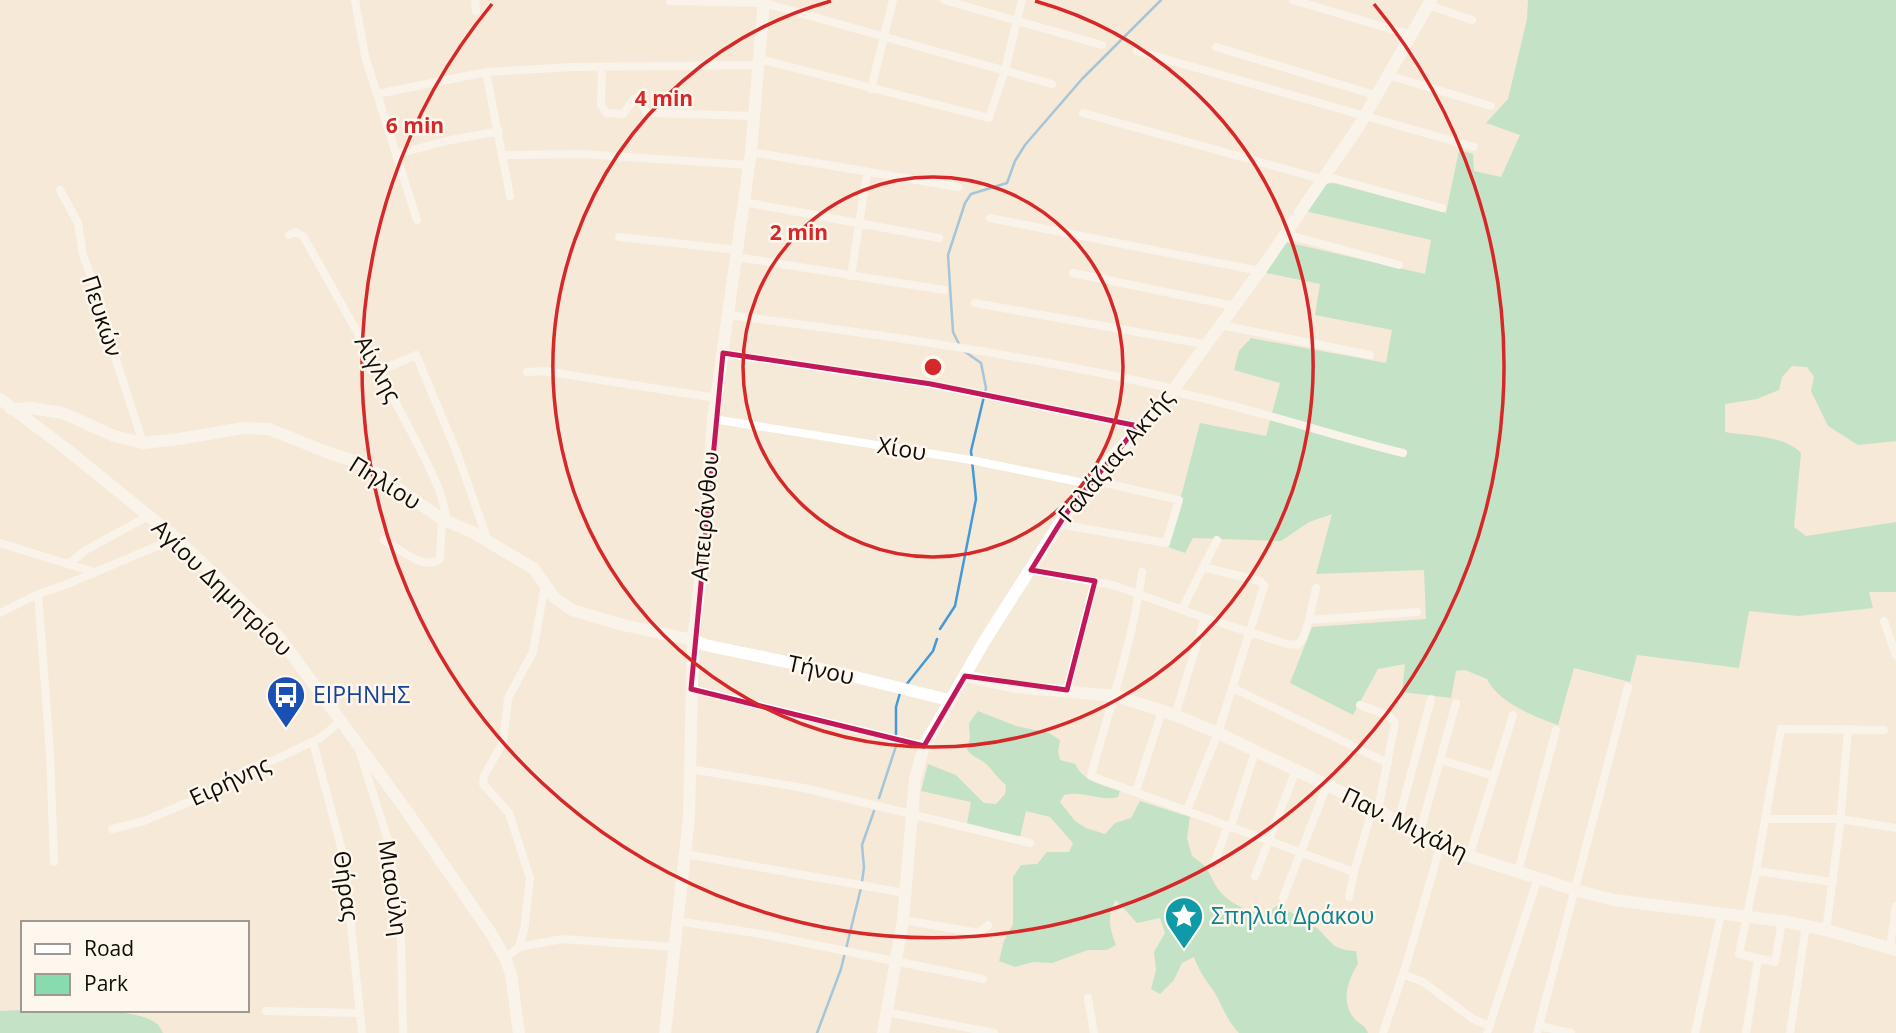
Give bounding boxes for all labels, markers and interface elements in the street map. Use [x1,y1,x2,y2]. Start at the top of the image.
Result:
text: 4 min [635,84,693,112]
text: 6 min [386,111,444,139]
text: 2 min [770,218,828,246]
street label: Πευκών [75,271,131,361]
street label: Αίγλης [348,329,410,408]
centre of rings [921,355,945,379]
street label: Γαλάζιας Ακτής [1050,382,1181,529]
street label: Χίου [875,428,929,468]
street label: Πηλίου [344,448,427,517]
street label: Απειράνθου [682,450,726,582]
street label: Αγίου Δημητρίου [145,512,300,663]
street label: Τήνου [785,646,857,692]
bus stop icon: ΕΙΡΗΝΗΣ [265,674,307,729]
place label: ΕΙΡΗΝΗΣ [313,678,410,710]
street label: Ειρήνης [184,747,275,813]
street label: Παν. Μιχάλη [1337,779,1474,867]
street label: Μιαούλη [371,838,417,938]
street label: Θήρας [326,848,368,923]
place icon: Σπηλιά Δράκου [1163,895,1205,950]
place label: Σπηλιά Δράκου [1211,899,1374,931]
legend [21,921,248,1012]
text: Road [84,934,134,962]
text: Park [84,969,128,997]

